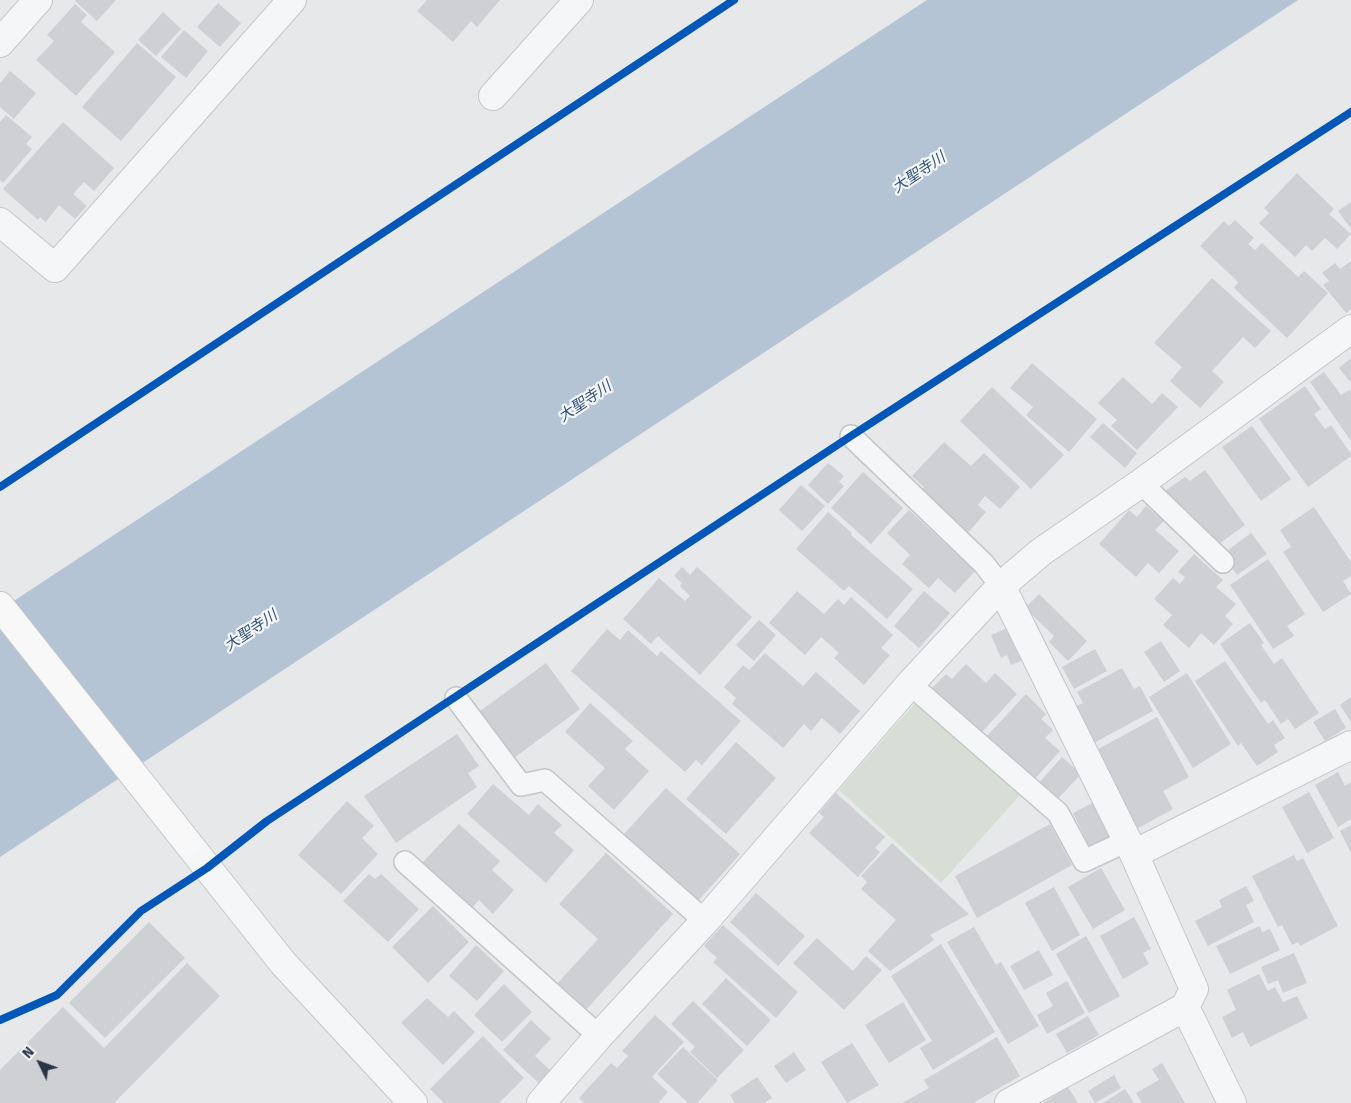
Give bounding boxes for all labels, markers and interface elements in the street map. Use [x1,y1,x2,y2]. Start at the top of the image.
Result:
water label: 大聖寺川 [889,149,949,197]
water label: 大聖寺川 [555,378,615,426]
water label: 大聖寺川 [221,607,281,655]
north arrow [15,1038,65,1088]
text: N [19,1043,38,1062]

